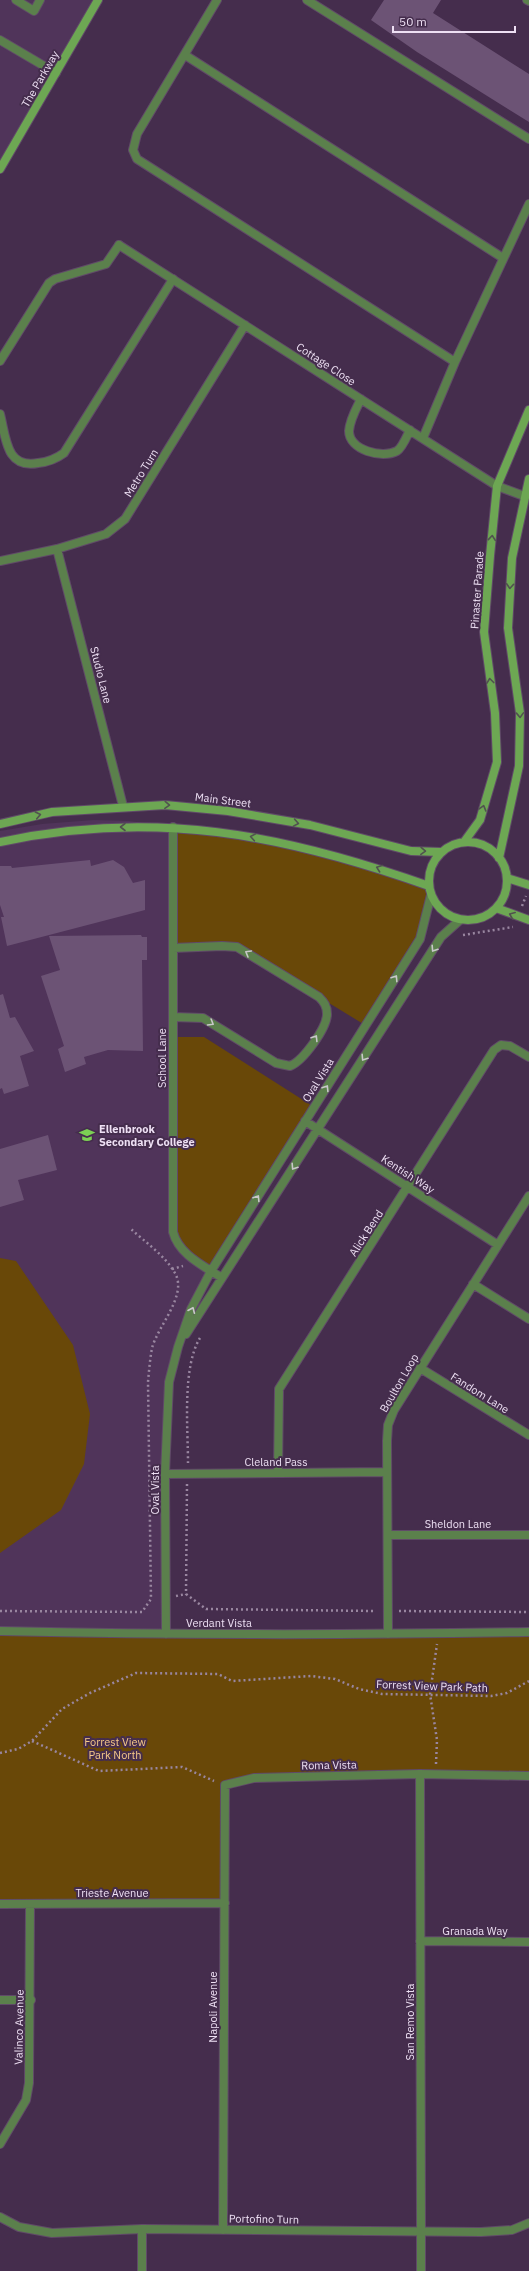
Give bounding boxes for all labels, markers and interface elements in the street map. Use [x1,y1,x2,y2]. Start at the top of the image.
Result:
scale bar [393,8,515,34]
text: 50 m [399,14,427,29]
street label: The Parkway [18,48,62,110]
street label: Cottage Close [294,340,358,388]
street label: Metro Turn [121,446,161,500]
one-way arrow [487,534,496,541]
street label: Pinaster Parade [467,551,487,629]
one-way arrow [506,583,515,589]
street label: Studio Lane [87,645,115,705]
one-way arrow [486,678,495,684]
one-way arrow [515,712,524,718]
street label: Main Street [194,790,252,810]
one-way arrow [164,801,171,810]
one-way arrow [478,805,487,812]
one-way arrow [35,812,41,820]
one-way arrow [293,818,299,827]
one-way arrow [120,823,126,831]
one-way arrow [249,834,256,842]
one-way arrow [420,847,426,856]
one-way arrow [375,864,382,873]
one-way arrow [509,911,516,919]
one-way arrow [432,944,439,951]
one-way arrow [245,951,252,958]
one-way arrow [391,975,398,982]
one-way arrow [207,1019,214,1026]
street label: School Lane [155,1028,169,1088]
one-way arrow [311,1035,318,1042]
one-way arrow [361,1054,369,1061]
street label: Oval Vista [299,1055,337,1104]
one-way arrow [321,1085,329,1092]
place label: Ellenbrook Secondary College [99,1122,195,1149]
school or university icon: Ellenbrook Secondary College [78,1126,96,1144]
street label: Kentish Way [379,1152,438,1197]
one-way arrow [292,1163,299,1170]
one-way arrow [252,1195,259,1202]
street label: Alick Bend [346,1207,386,1259]
one-way arrow [187,1307,195,1314]
street label: Boulton Loop [377,1351,421,1415]
street label: Fandom Lane [448,1370,512,1416]
street label: Cleland Pass [244,1455,308,1469]
street label: Oval Vista [148,1465,162,1515]
street label: Sheldon Lane [425,1517,491,1531]
street label: Verdant Vista [186,1616,252,1630]
street label: Forrest View Park Path [376,1677,488,1695]
park label: Forrest View Park North [84,1735,146,1762]
street label: Roma Vista [301,1758,357,1772]
street label: Trieste Avenue [75,1886,149,1900]
street label: Granada Way [442,1924,508,1938]
street label: Napoli Avenue [206,1971,220,2043]
street label: San Remo Vista [403,1983,417,2060]
street label: Valinco Avenue [11,1989,27,2065]
street label: Portofino Turn [229,2211,299,2227]

